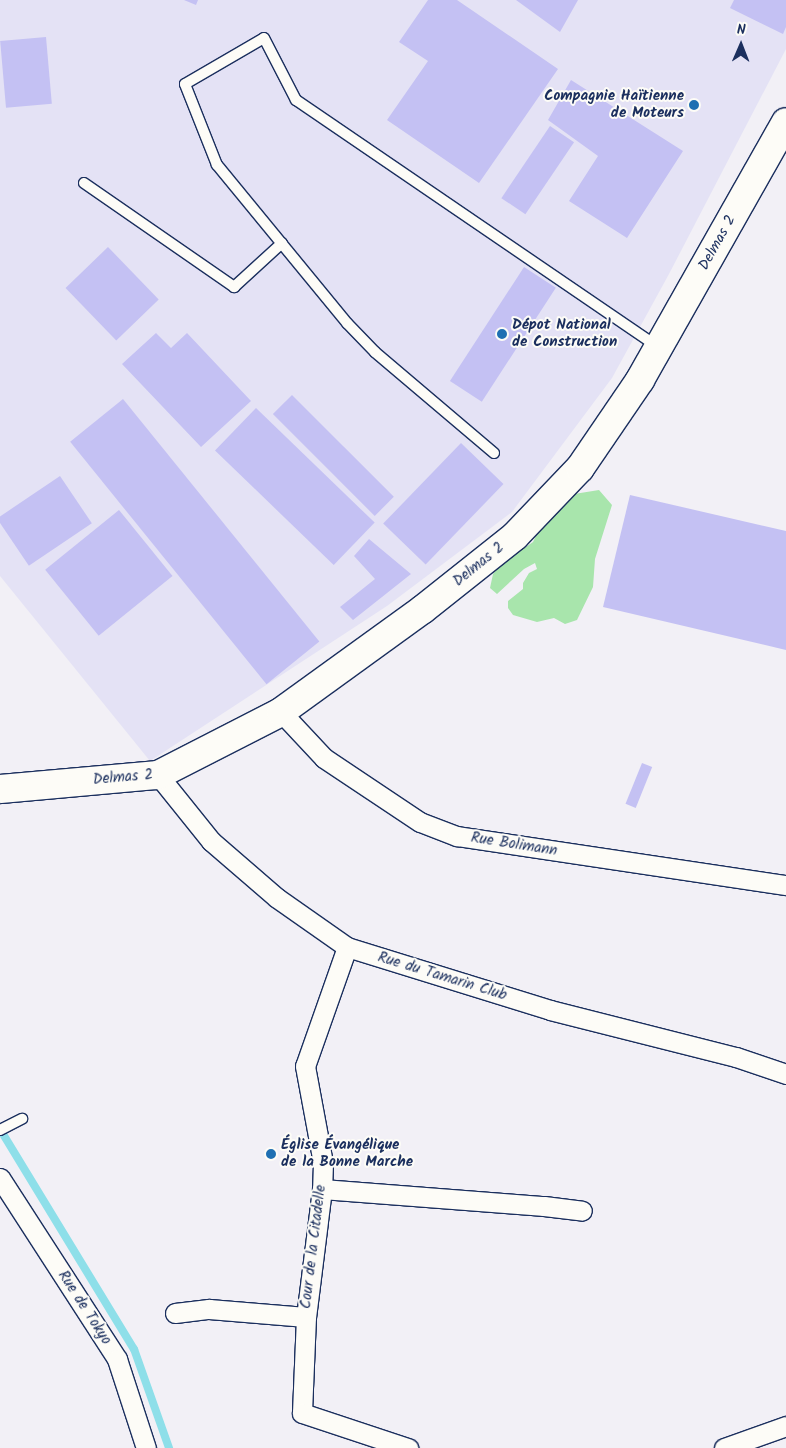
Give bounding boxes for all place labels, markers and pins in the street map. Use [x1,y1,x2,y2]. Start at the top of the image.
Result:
place label: Compagnie Haïtienne de Moteurs [544,87,684,122]
marker: Compagnie Haïtienne de Moteurs [688,99,700,111]
place label: Dépot National de Construction [512,316,617,351]
marker: Dépot National de Construction [496,328,508,340]
place label: Église Évangélique de la Bonne Marche [281,1136,413,1171]
marker: Église Évangélique de la Bonne Marche [265,1148,277,1160]

